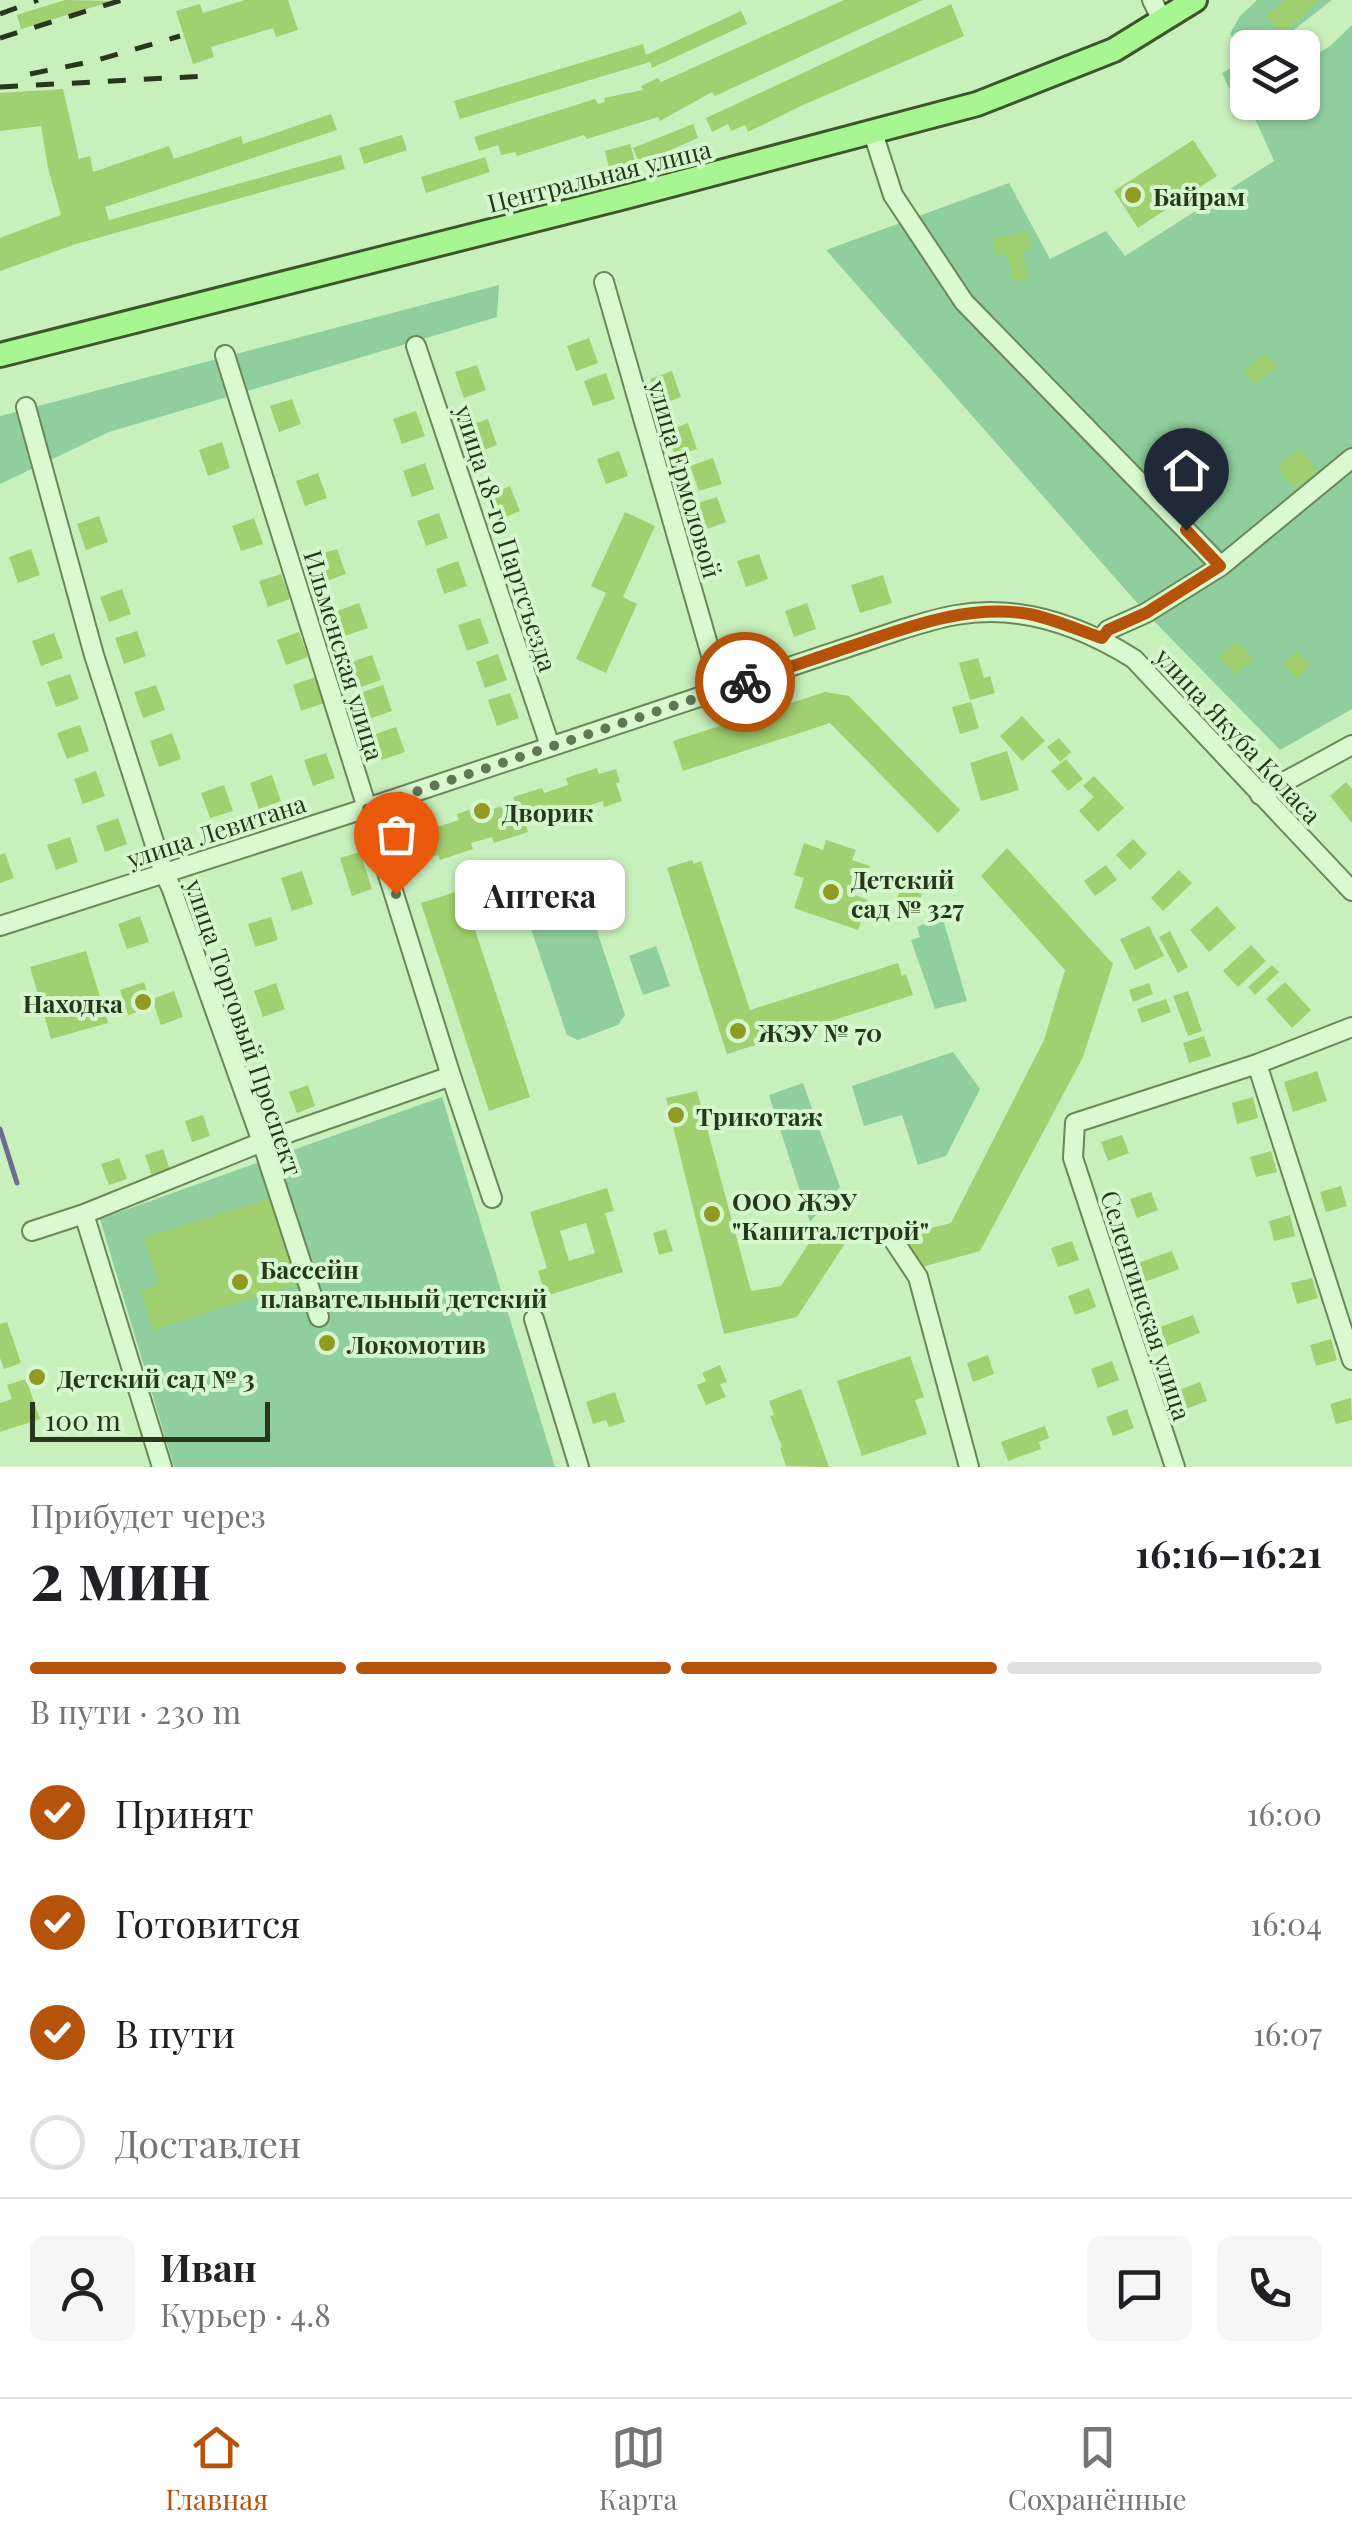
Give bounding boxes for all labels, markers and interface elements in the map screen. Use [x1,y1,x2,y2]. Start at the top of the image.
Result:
map controls [1230,30,1320,120]
button: layers [1230,30,1320,120]
street label: Центральная улица [484,131,715,219]
place label: Байрам [1153,179,1245,212]
marker: Байрам [1122,184,1144,206]
street label: улица Ермоловой [642,375,730,582]
street label: улица 18-го Партсъезда [448,400,566,676]
pin [1144,428,1229,531]
icon: home [1159,443,1214,498]
street label: Ильменская улица [297,546,393,765]
courier [695,632,795,732]
street label: улица Якуба Коласа [1148,639,1330,831]
icon: bike [718,655,773,710]
street label: улица Левитана [121,785,310,875]
pin [354,792,439,895]
place label: Дворик [502,795,594,828]
marker: Дворик [471,800,493,822]
icon: bag [369,807,424,862]
callout: Аптека [456,859,626,929]
place label: Детский сад № 327 [851,862,964,924]
text: Аптека [484,873,596,916]
street label: улица Торговый Проспект [178,874,311,1180]
marker: Детский сад № 327 [820,881,842,903]
place label: Находка [23,986,123,1019]
marker: Находка [132,991,154,1013]
place label: ЖЭУ № 70 [757,1015,882,1048]
marker: ЖЭУ № 70 [727,1020,749,1042]
place label: Трикотаж [696,1099,823,1132]
marker: Трикотаж [665,1104,687,1126]
place label: ООО ЖЭУ "Капиталстрой" [732,1184,929,1246]
street label: Селенгинская улица [1094,1186,1200,1425]
marker: ООО ЖЭУ "Капиталстрой" [701,1203,723,1225]
place label: Бассейн плавательный детский [260,1252,547,1314]
marker: Бассейн плавательный детский [229,1271,251,1293]
place label: Локомотив [346,1327,486,1360]
marker: Локомотив [316,1332,338,1354]
place label: Детский сад № 3 [57,1361,255,1394]
marker: Детский сад № 3 [26,1366,48,1388]
scale bar [30,1397,270,1442]
text: 100 m [45,1401,121,1438]
text: Прибудет через [30,1493,266,1536]
text: 16:16–16:21 [1135,1527,1322,1578]
text: 2 мин [30,1530,211,1616]
text: В пути · 230 m [30,1689,241,1732]
icon: check [30,1785,85,1840]
text: Принят [115,1787,254,1838]
text: 16:00 [1247,1791,1322,1834]
icon: check [30,1895,85,1950]
text: Готовится [115,1897,301,1948]
text: 16:04 [1250,1901,1322,1944]
icon: check [30,2005,85,2060]
text: В пути [115,2007,235,2058]
text: 16:07 [1253,2011,1322,2054]
text: Доставлен [115,2117,301,2168]
button: person [30,2236,135,2341]
button: chat [1087,2236,1192,2341]
button: phone [1217,2236,1322,2341]
text: Иван [160,2241,257,2292]
text: Курьер · 4.8 [160,2292,331,2335]
tab: Главная [165,2420,268,2517]
tab: Карта [599,2420,677,2517]
tab: Сохранённые [1008,2420,1187,2517]

